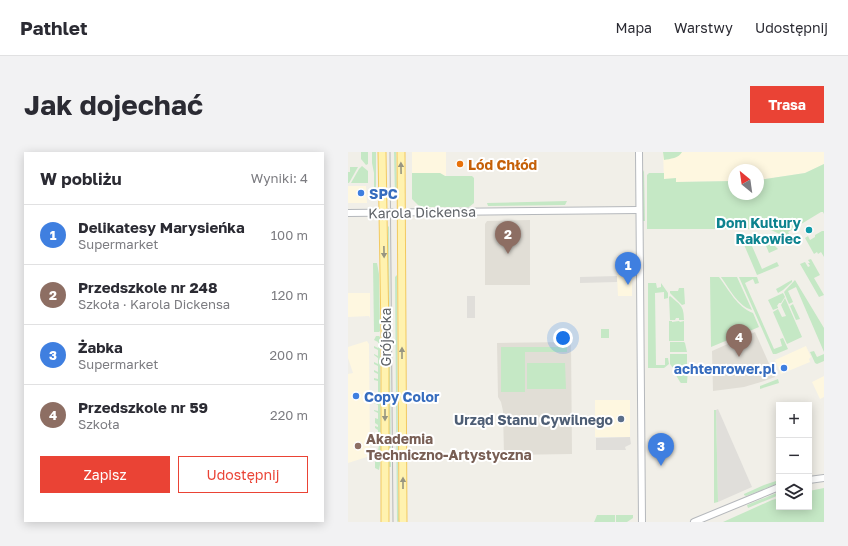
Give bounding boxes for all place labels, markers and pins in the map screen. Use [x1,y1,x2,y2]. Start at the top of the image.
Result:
place label: Lód Chłód [468,156,537,173]
marker: Lód Chłód [455,159,465,169]
place label: SPC [369,185,398,202]
marker: SPC [356,188,366,198]
place label: Dom Kultury Rakowiec [716,214,802,247]
pin: 2 [495,221,521,254]
marker: Dom Kultury Rakowiec [804,225,814,235]
pin: 1 [615,252,641,285]
pin: 4 [726,324,752,357]
place label: achtenrower.pl [674,360,776,377]
marker: achtenrower.pl [779,363,789,373]
place label: Copy Color [364,388,440,405]
marker: Copy Color [351,391,361,401]
place label: Urząd Stanu Cywilnego [454,411,613,428]
marker: Urząd Stanu Cywilnego [616,414,626,424]
place label: Akademia Techniczno-Artystyczna [366,430,532,463]
pin: 3 [648,433,674,466]
marker: Akademia Techniczno-Artystyczna [353,441,363,451]

